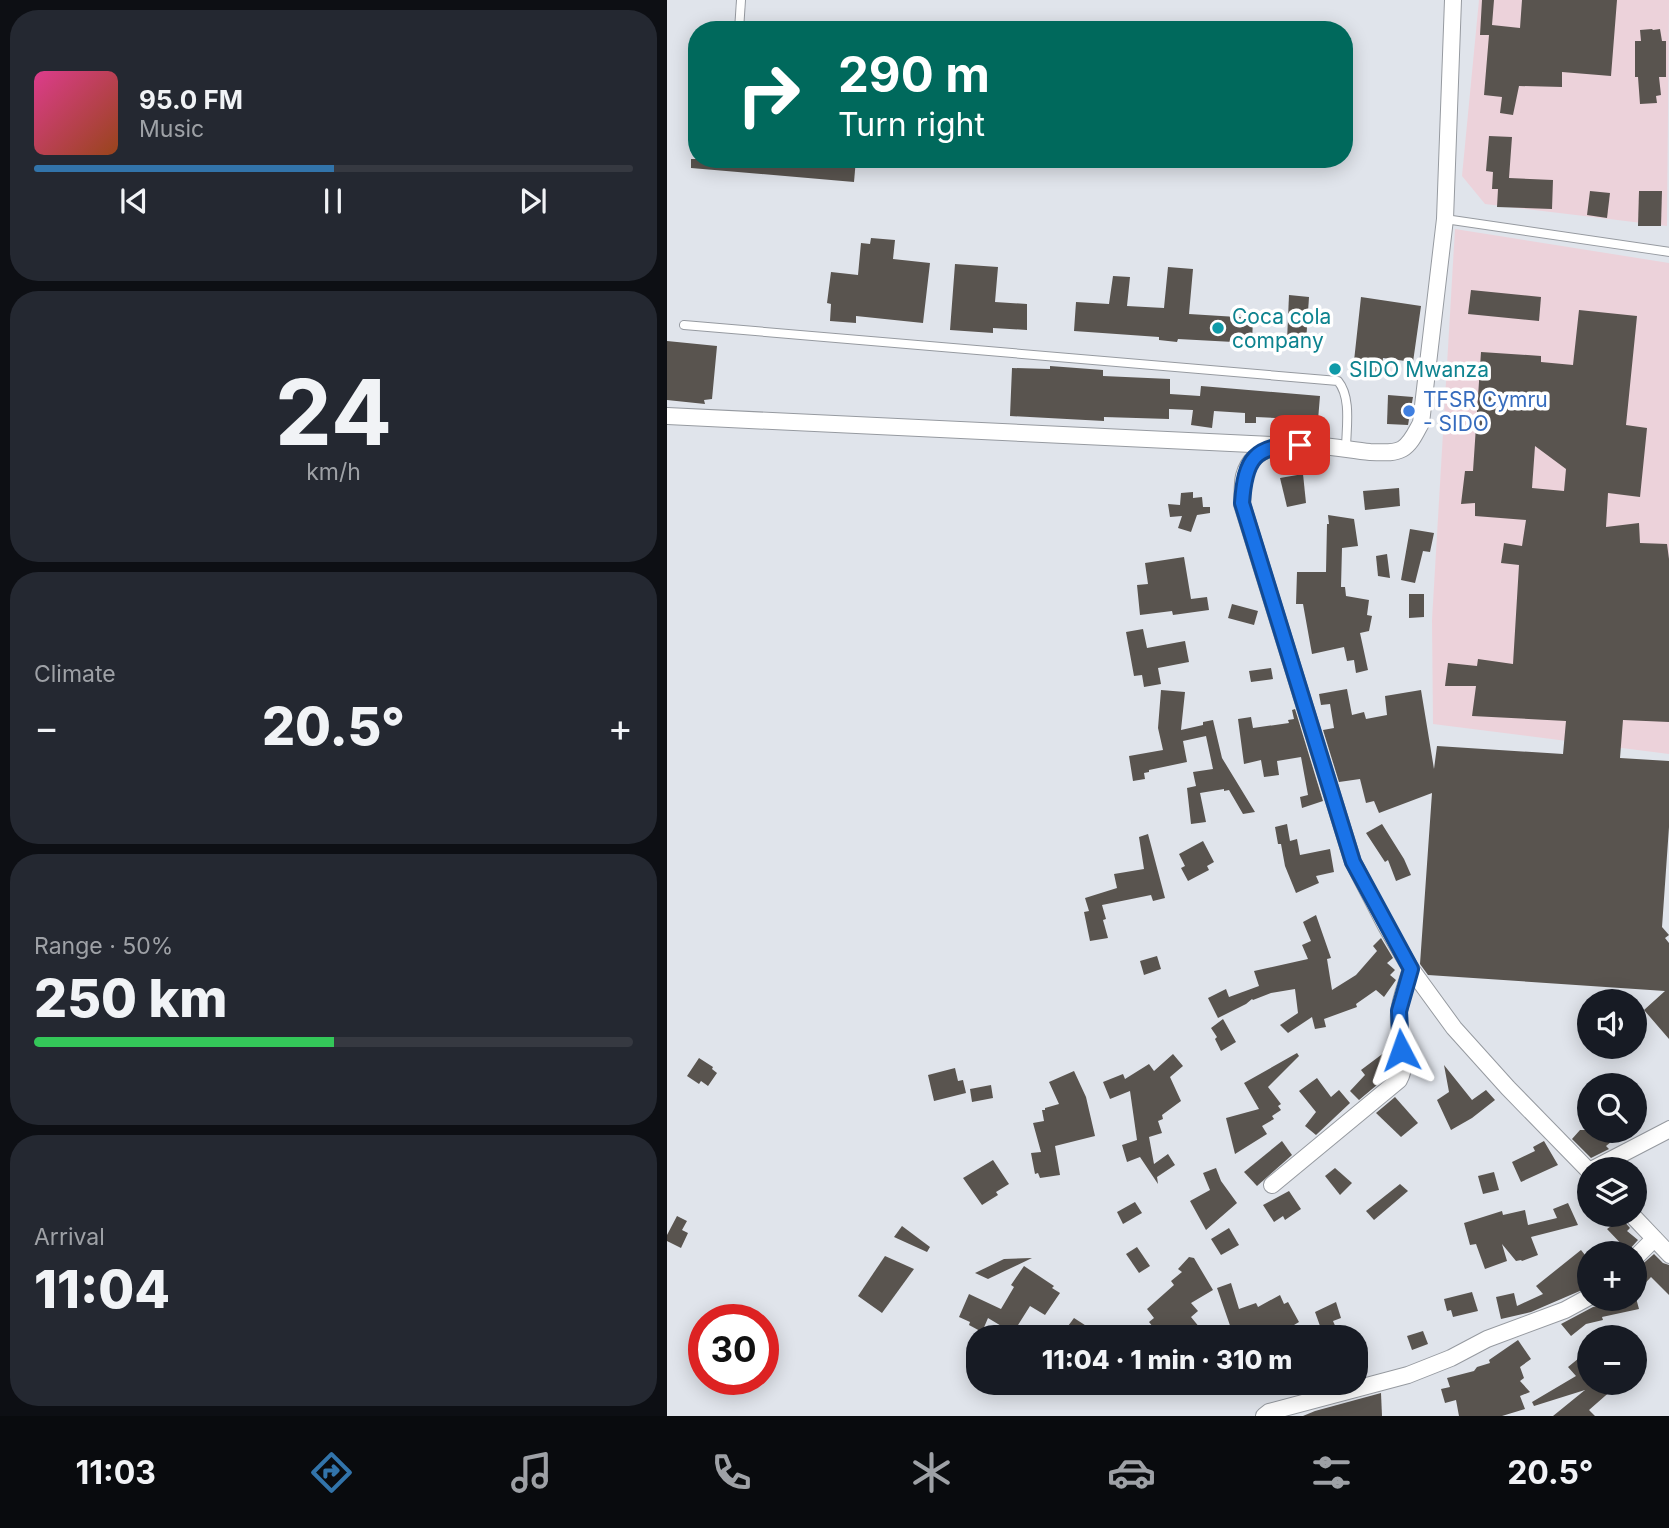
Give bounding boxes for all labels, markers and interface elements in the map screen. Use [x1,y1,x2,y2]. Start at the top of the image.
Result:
text: 290 m [838,45,990,104]
icon: right [723,49,814,140]
text: 95.0 FM [139,84,243,115]
text: Turn right [838,105,985,144]
text: Music [139,115,204,143]
icon: previous [115,182,153,220]
icon: pause [314,182,352,220]
icon: next [514,182,552,220]
place label: Coca cola company [1232,304,1331,353]
marker: Coca cola company [1210,320,1226,336]
text: 24 [275,357,392,467]
place label: SIDO Mwanza [1349,357,1489,382]
marker: SIDO Mwanza [1327,361,1343,377]
place label: TFSR Cymru - SIDO [1423,387,1548,436]
marker: TFSR Cymru - SIDO [1401,403,1417,419]
pin [1270,415,1330,475]
icon: arrive [1281,426,1319,464]
text: km/h [306,458,361,486]
text: Climate [34,660,116,688]
text: 20.5° [262,695,405,758]
text: − [34,704,59,750]
text: + [608,704,633,750]
text: Range · 50% [34,932,173,960]
text: 250 km [34,967,227,1030]
map controls [1577,989,1647,1395]
button: sound [1577,989,1647,1059]
position arrow [1364,1013,1438,1087]
button: search [1577,1073,1647,1143]
button: layers [1577,1157,1647,1227]
text: Arrival [34,1223,105,1251]
button: + [1577,1241,1647,1311]
text: 11:04 [34,1258,170,1321]
speed limit sign: 30 [688,1304,779,1395]
button: − [1577,1325,1647,1395]
text: 11:04 · 1 min · 310 m [1042,1344,1292,1375]
icon: directions [307,1448,356,1497]
icon: music [507,1448,556,1497]
icon: phone [707,1448,756,1497]
icon: climate [907,1448,956,1497]
icon: car [1107,1448,1156,1497]
icon: filters [1307,1448,1356,1497]
text: 11:03 [76,1453,156,1492]
text: 20.5° [1507,1453,1593,1492]

